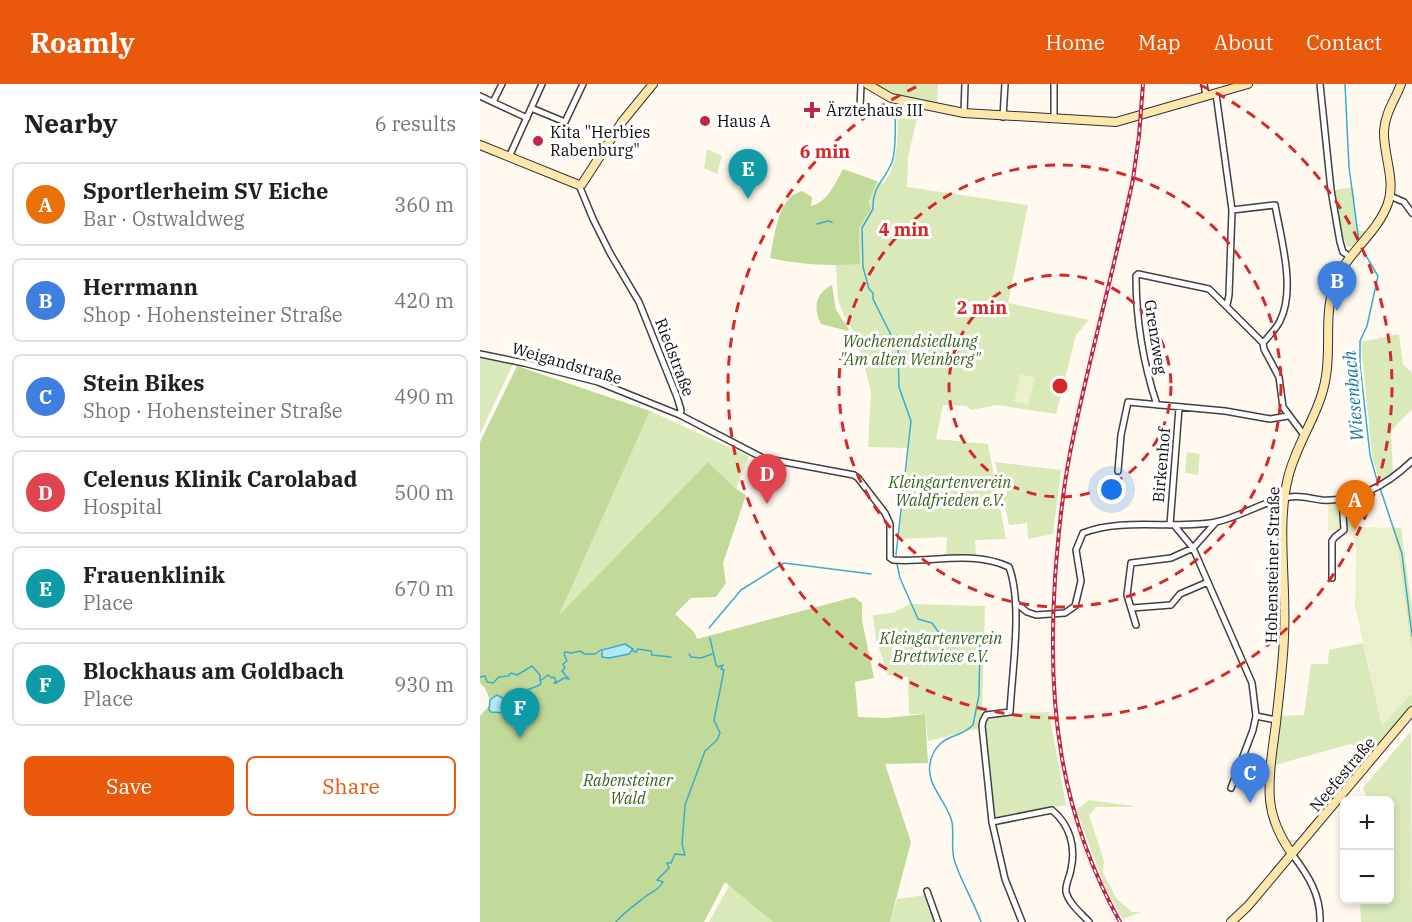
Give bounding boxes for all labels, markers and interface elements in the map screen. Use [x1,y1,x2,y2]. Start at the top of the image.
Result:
text: Roamly [30,24,135,61]
text: Home [1045,28,1105,56]
text: Map [1138,28,1181,56]
text: About [1214,28,1273,56]
text: Contact [1306,28,1382,56]
place label: Ärztehaus III [826,100,923,120]
marker: Ärztehaus III [803,101,821,119]
text: Nearby [24,106,118,140]
text: 6 results [375,110,456,137]
place label: Haus A [717,111,771,131]
marker: Haus A [698,114,712,128]
place label: Kita "Herbies Rabenburg" [550,122,650,160]
marker: Kita "Herbies Rabenburg" [531,134,545,148]
text: 6 min [800,140,850,163]
pin: E [728,150,768,199]
text: Sportlerheim SV Eiche [83,176,329,205]
text: A [39,191,52,218]
text: 360 m [394,191,454,218]
text: Bar · Ostwaldweg [83,205,244,232]
text: 4 min [879,218,929,241]
pin: B [1318,262,1356,311]
text: Herrmann [83,272,198,301]
text: B [38,287,53,314]
text: 420 m [394,287,454,314]
text: 2 min [957,296,1007,319]
street label: Grenzweg [1140,298,1172,376]
text: Shop · Hohensteiner Straße [83,301,342,328]
street label: Riedstraße [651,315,699,399]
park label: Wochenendsiedlung "Am alten Weinberg" [840,331,982,369]
street label: Weigandstraße [510,338,624,388]
water label: Wiesenbach [1338,350,1368,442]
text: Stein Bikes [83,368,204,397]
centre of rings [1050,376,1070,396]
text: C [39,383,52,410]
text: 490 m [394,383,454,410]
text: Shop · Hohensteiner Straße [83,397,342,424]
street label: Birkenhof [1148,425,1174,503]
pin: D [748,454,786,504]
text: Celenus Klinik Carolabad [83,464,358,493]
park label: Kleingartenverein Waldfrieden e.V. [888,472,1011,510]
your location [1097,475,1126,504]
text: D [38,479,53,506]
text: 500 m [394,479,454,506]
pin: A [1336,480,1374,530]
street label: Hohensteiner Straße [1261,486,1283,644]
text: Hospital [83,493,162,520]
text: Frauenklinik [83,560,225,589]
text: E [39,575,52,602]
text: 670 m [394,575,454,602]
text: Place [83,589,133,616]
park label: Kleingartenverein Brettwiese e.V. [879,628,1002,666]
text: Blockhaus am Goldbach [83,656,344,685]
text: F [39,671,52,698]
text: 930 m [394,671,454,698]
text: Place [83,685,133,712]
pin: F [500,688,540,738]
street label: Neefestraße [1305,733,1379,815]
pin: C [1230,754,1270,803]
button: Save [24,756,234,816]
button: Share [246,756,456,816]
park label: Rabensteiner Wald [582,770,674,808]
map controls [1340,796,1394,904]
button: + [1340,796,1394,850]
button: − [1340,850,1394,904]

